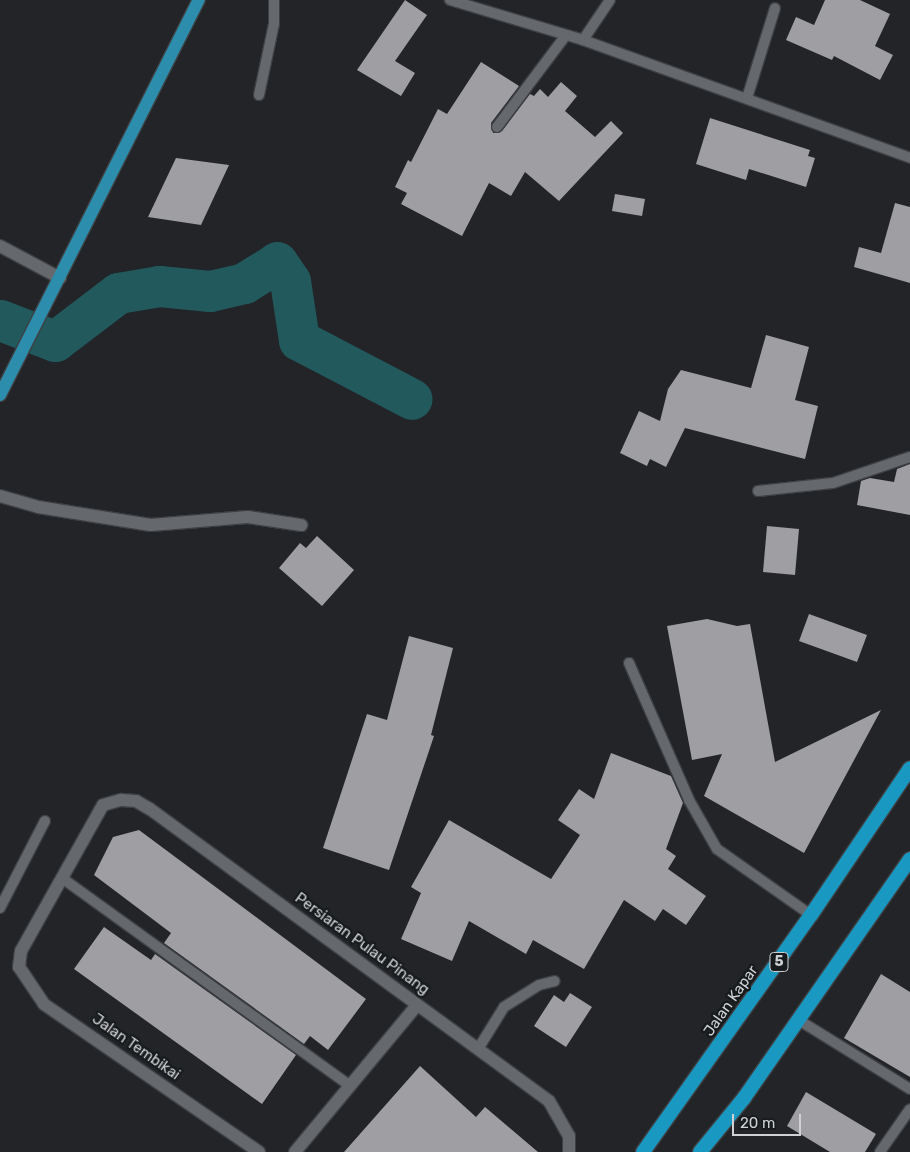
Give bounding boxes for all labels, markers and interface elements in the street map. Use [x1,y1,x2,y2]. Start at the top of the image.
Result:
street label: Persiaran Pulau Pinang [291,889,433,999]
road number: 5 [769,950,789,974]
street label: Jalan Kapar [700,962,762,1040]
street label: Jalan Tembikai [88,1010,184,1084]
scale bar [735,1104,804,1136]
text: 20 m [740,1114,775,1132]

